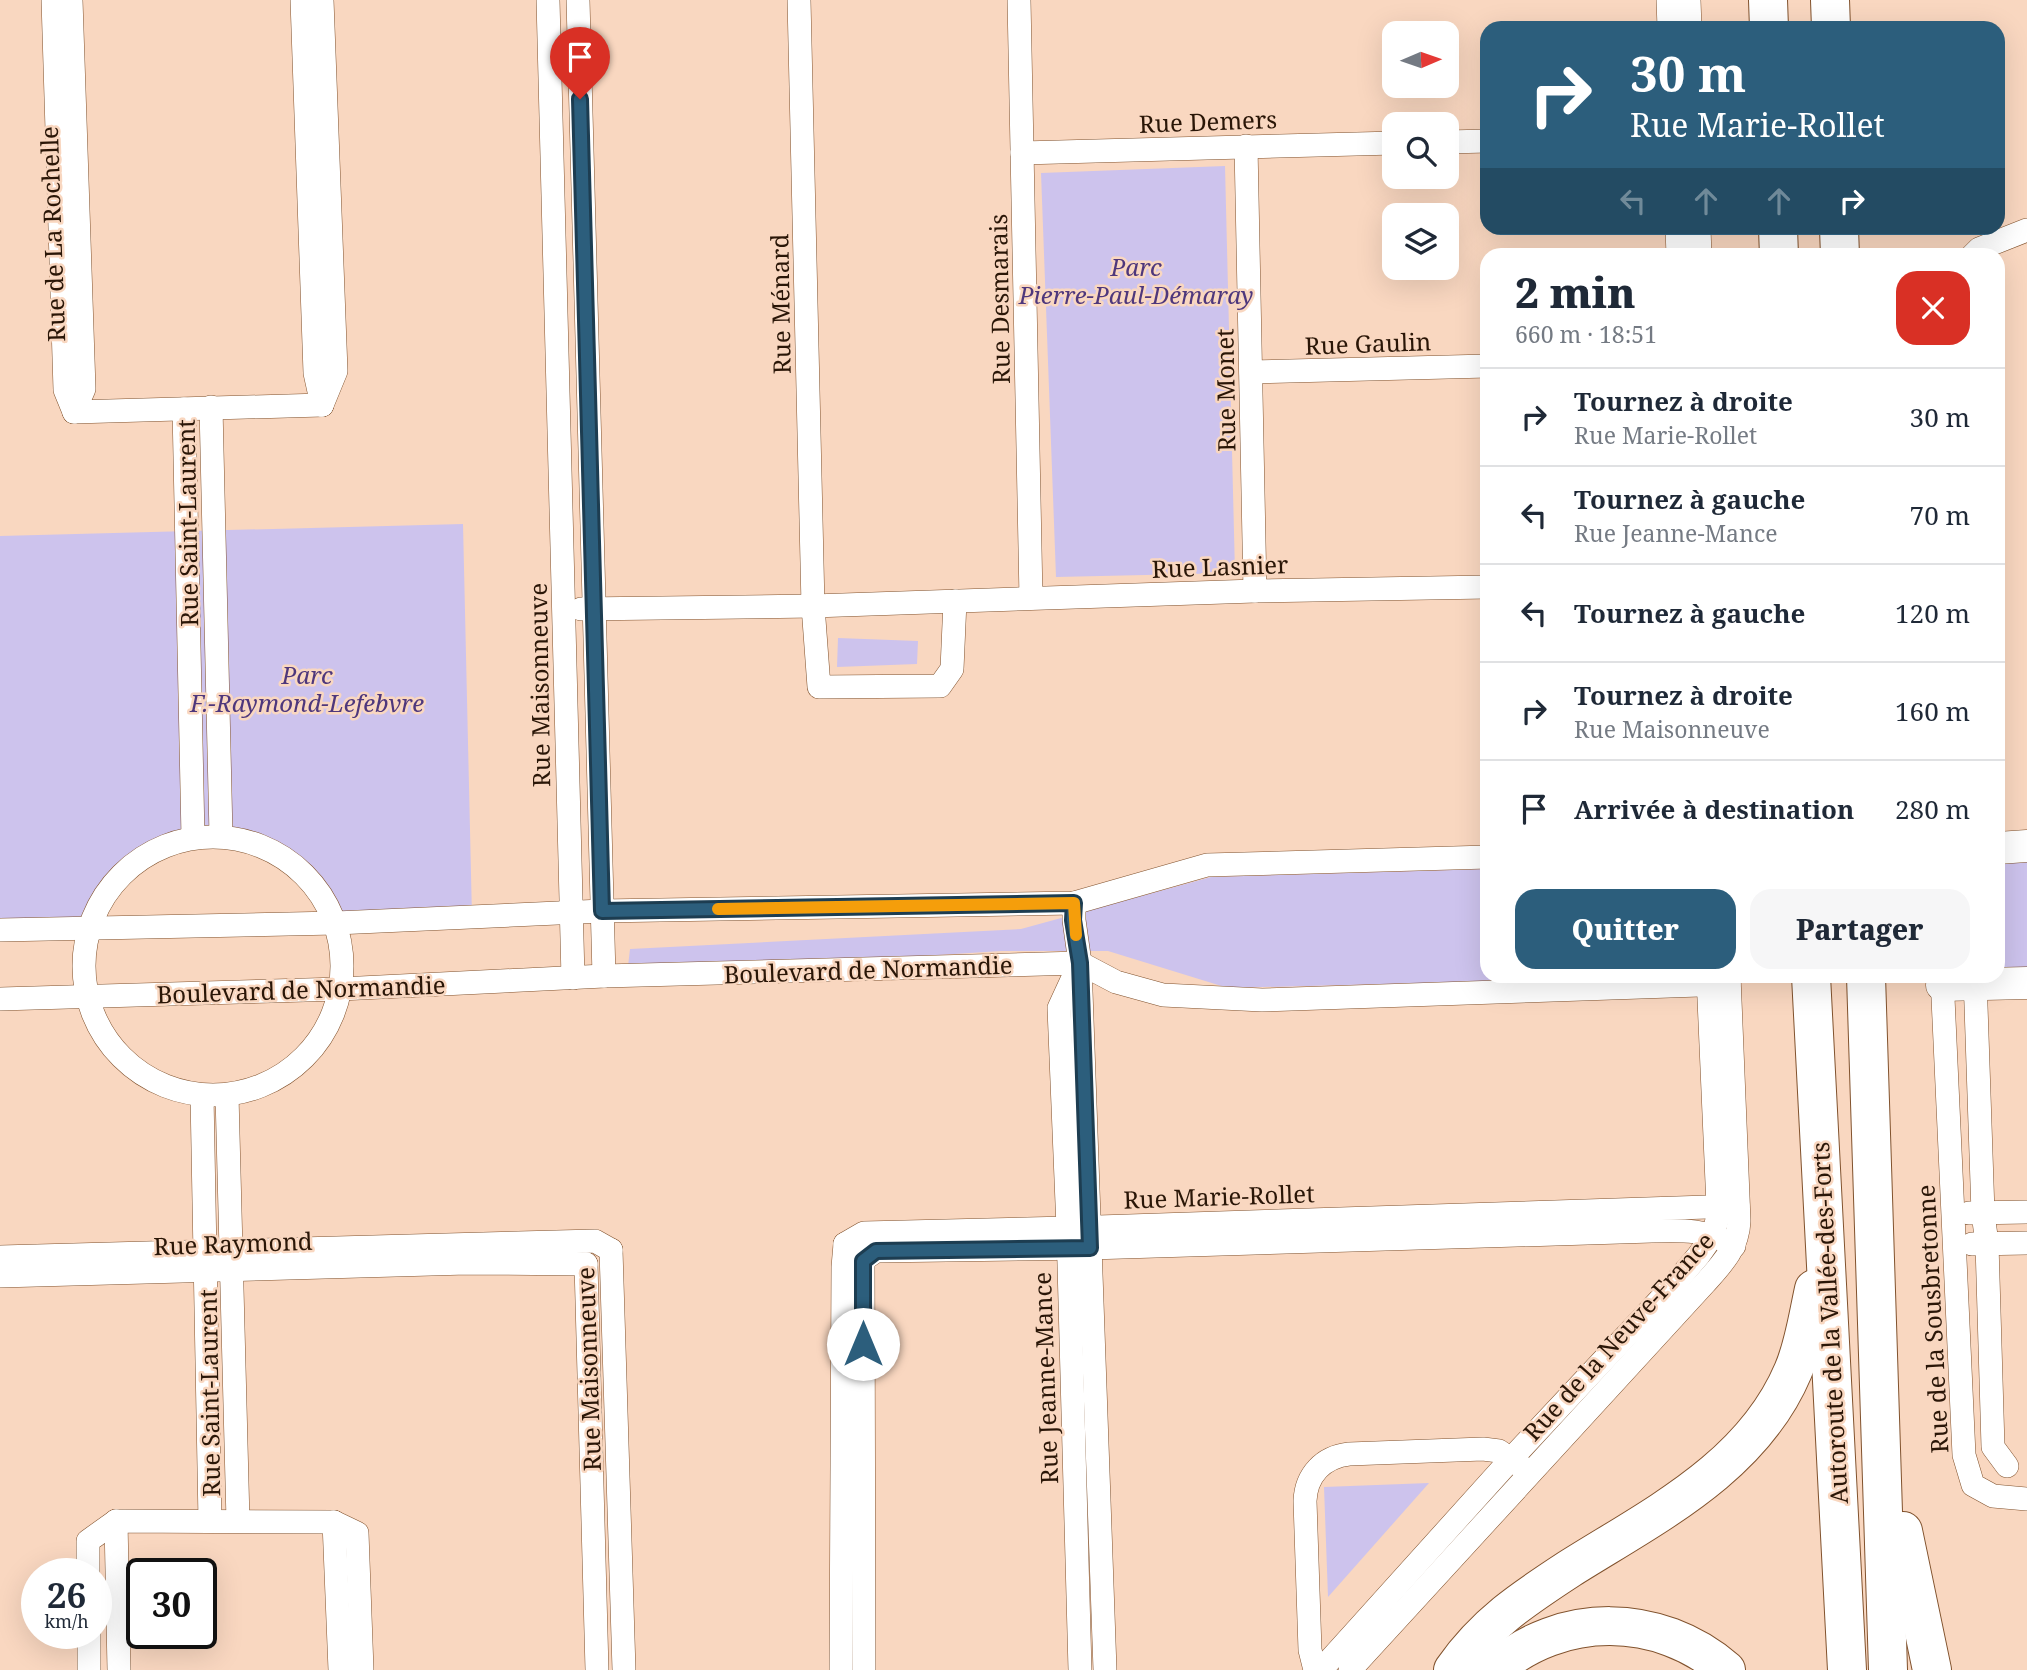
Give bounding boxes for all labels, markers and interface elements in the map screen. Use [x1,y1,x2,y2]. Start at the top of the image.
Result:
north arrow [1382,21,1460,98]
map controls [1382,21,1459,280]
pin [550,27,610,99]
icon: arrive [561,38,599,76]
text: 30 m [1630,40,1746,106]
icon: right [1515,49,1606,140]
street label: Rue Demers [1138,102,1278,140]
text: Rue Marie-Rollet [1630,103,1885,146]
button: search [1382,112,1459,189]
street label: Rue de La Rochelle [32,126,72,342]
icon: left [1614,182,1652,220]
icon: ahead [1687,182,1725,220]
icon: ahead [1760,182,1798,220]
icon: right [1833,182,1871,220]
button: layers [1382,203,1459,280]
street label: Rue Desmarais [981,214,1017,384]
street label: Rue Ménard [762,233,798,375]
park label: Parc Pierre-Paul-Démaray [1018,250,1253,311]
text: 2 min [1515,263,1636,320]
button: close [1896,271,1970,345]
text: 660 m · 18:51 [1515,318,1657,350]
street label: Rue Gaulin [1304,324,1432,362]
street label: Rue Monet [1207,328,1243,452]
text: Tournez à droite [1574,383,1793,419]
icon: right [1515,398,1553,436]
text: 30 m [1910,399,1970,435]
street label: Rue Saint-Laurent [169,419,205,627]
text: Rue Marie-Rollet [1574,419,1757,451]
text: Tournez à gauche [1574,481,1805,517]
icon: left [1515,496,1553,534]
text: 70 m [1910,497,1970,533]
text: Rue Jeanne-Mance [1574,517,1778,549]
street label: Rue Lasnier [1151,547,1289,585]
street label: Rue Maisonneuve [521,583,557,787]
icon: left [1515,594,1553,632]
text: Tournez à gauche [1574,595,1805,631]
text: 120 m [1895,595,1970,631]
park label: Parc F.-Raymond-Lefebvre [189,658,424,719]
text: Tournez à droite [1574,677,1793,713]
icon: right [1515,692,1553,730]
text: 160 m [1895,693,1970,729]
text: Rue Maisonneuve [1574,713,1770,745]
icon: arrive [1515,790,1553,828]
text: Arrivée à destination [1574,791,1854,827]
text: 280 m [1895,791,1970,827]
button: Quitter [1515,889,1736,969]
button: Partager [1750,889,1970,969]
street label: Boulevard de Normandie [723,947,1013,991]
street label: Boulevard de Normandie [156,967,446,1011]
street label: Autoroute de la Vallée-des-Forts [1803,1141,1855,1505]
street label: Rue Marie-Rollet [1123,1176,1315,1216]
street label: Rue de la Sousbretonne [1908,1184,1956,1454]
street label: Rue Raymond [153,1224,313,1262]
street label: Rue de la Neuve-France [1515,1225,1721,1447]
street label: Rue Maisonneuve [568,1266,608,1472]
street label: Rue Jeanne-Mance [1025,1271,1065,1485]
street label: Rue Saint-Laurent [191,1289,227,1497]
position arrow [826,1307,900,1381]
speed limit sign: 30 [126,1558,217,1649]
text: 26 [47,1571,86,1618]
text: km/h [44,1609,89,1633]

